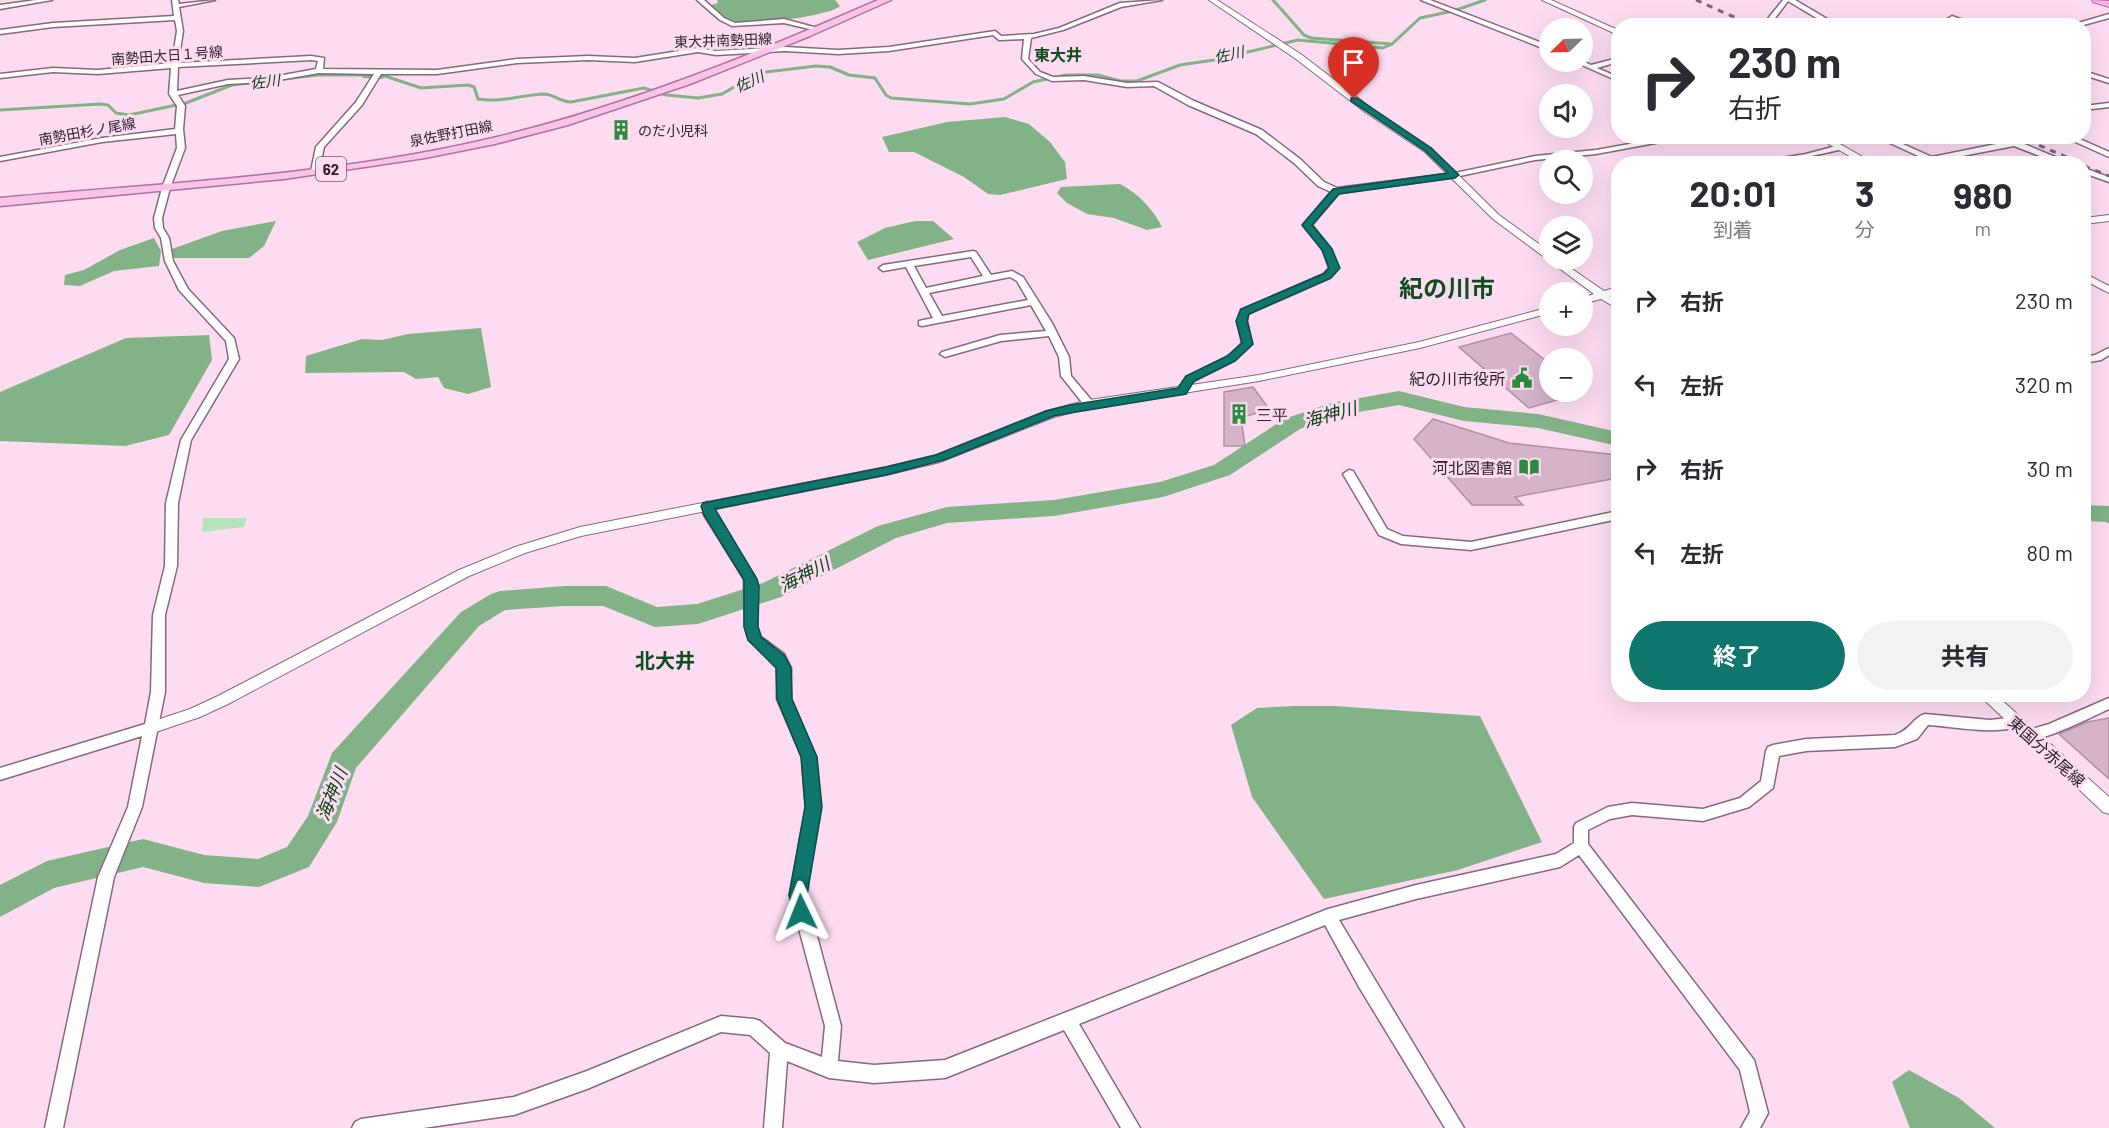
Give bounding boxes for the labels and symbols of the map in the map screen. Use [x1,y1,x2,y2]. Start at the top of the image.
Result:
north arrow [1539,18,1593,72]
street label: 東大井南勢田線 [674,30,772,50]
pin [1328,37,1379,99]
water label: 佐川 [1212,42,1247,66]
street label: 南勢田大日１号線 [111,43,223,67]
district label: 東大井 [1034,45,1082,64]
water label: 佐川 [732,66,768,95]
water label: 佐川 [249,70,283,92]
street label: 南勢田杉ノ尾線 [37,114,137,148]
street label: 泉佐野打田線 [408,117,494,149]
building icon: のだ小児科 [609,118,633,142]
place label: のだ小児科 [638,122,708,139]
road number: 62 [316,157,346,181]
district label: 紀の川市 [1399,273,1495,302]
public building icon: 紀の川市役所 [1510,366,1534,390]
place label: 紀の川市役所 [1409,369,1505,388]
water label: 海神川 [1301,396,1361,432]
building icon: 三平 [1227,402,1251,426]
place label: 三平 [1256,405,1288,424]
library icon: 河北図書館 [1517,455,1541,479]
place label: 河北図書館 [1432,458,1512,477]
water label: 海神川 [775,551,835,596]
district label: 北大井 [635,648,695,672]
street label: 東国分赤尾線 [2005,712,2089,790]
water label: 海神川 [311,763,352,823]
position arrow [769,880,833,944]

